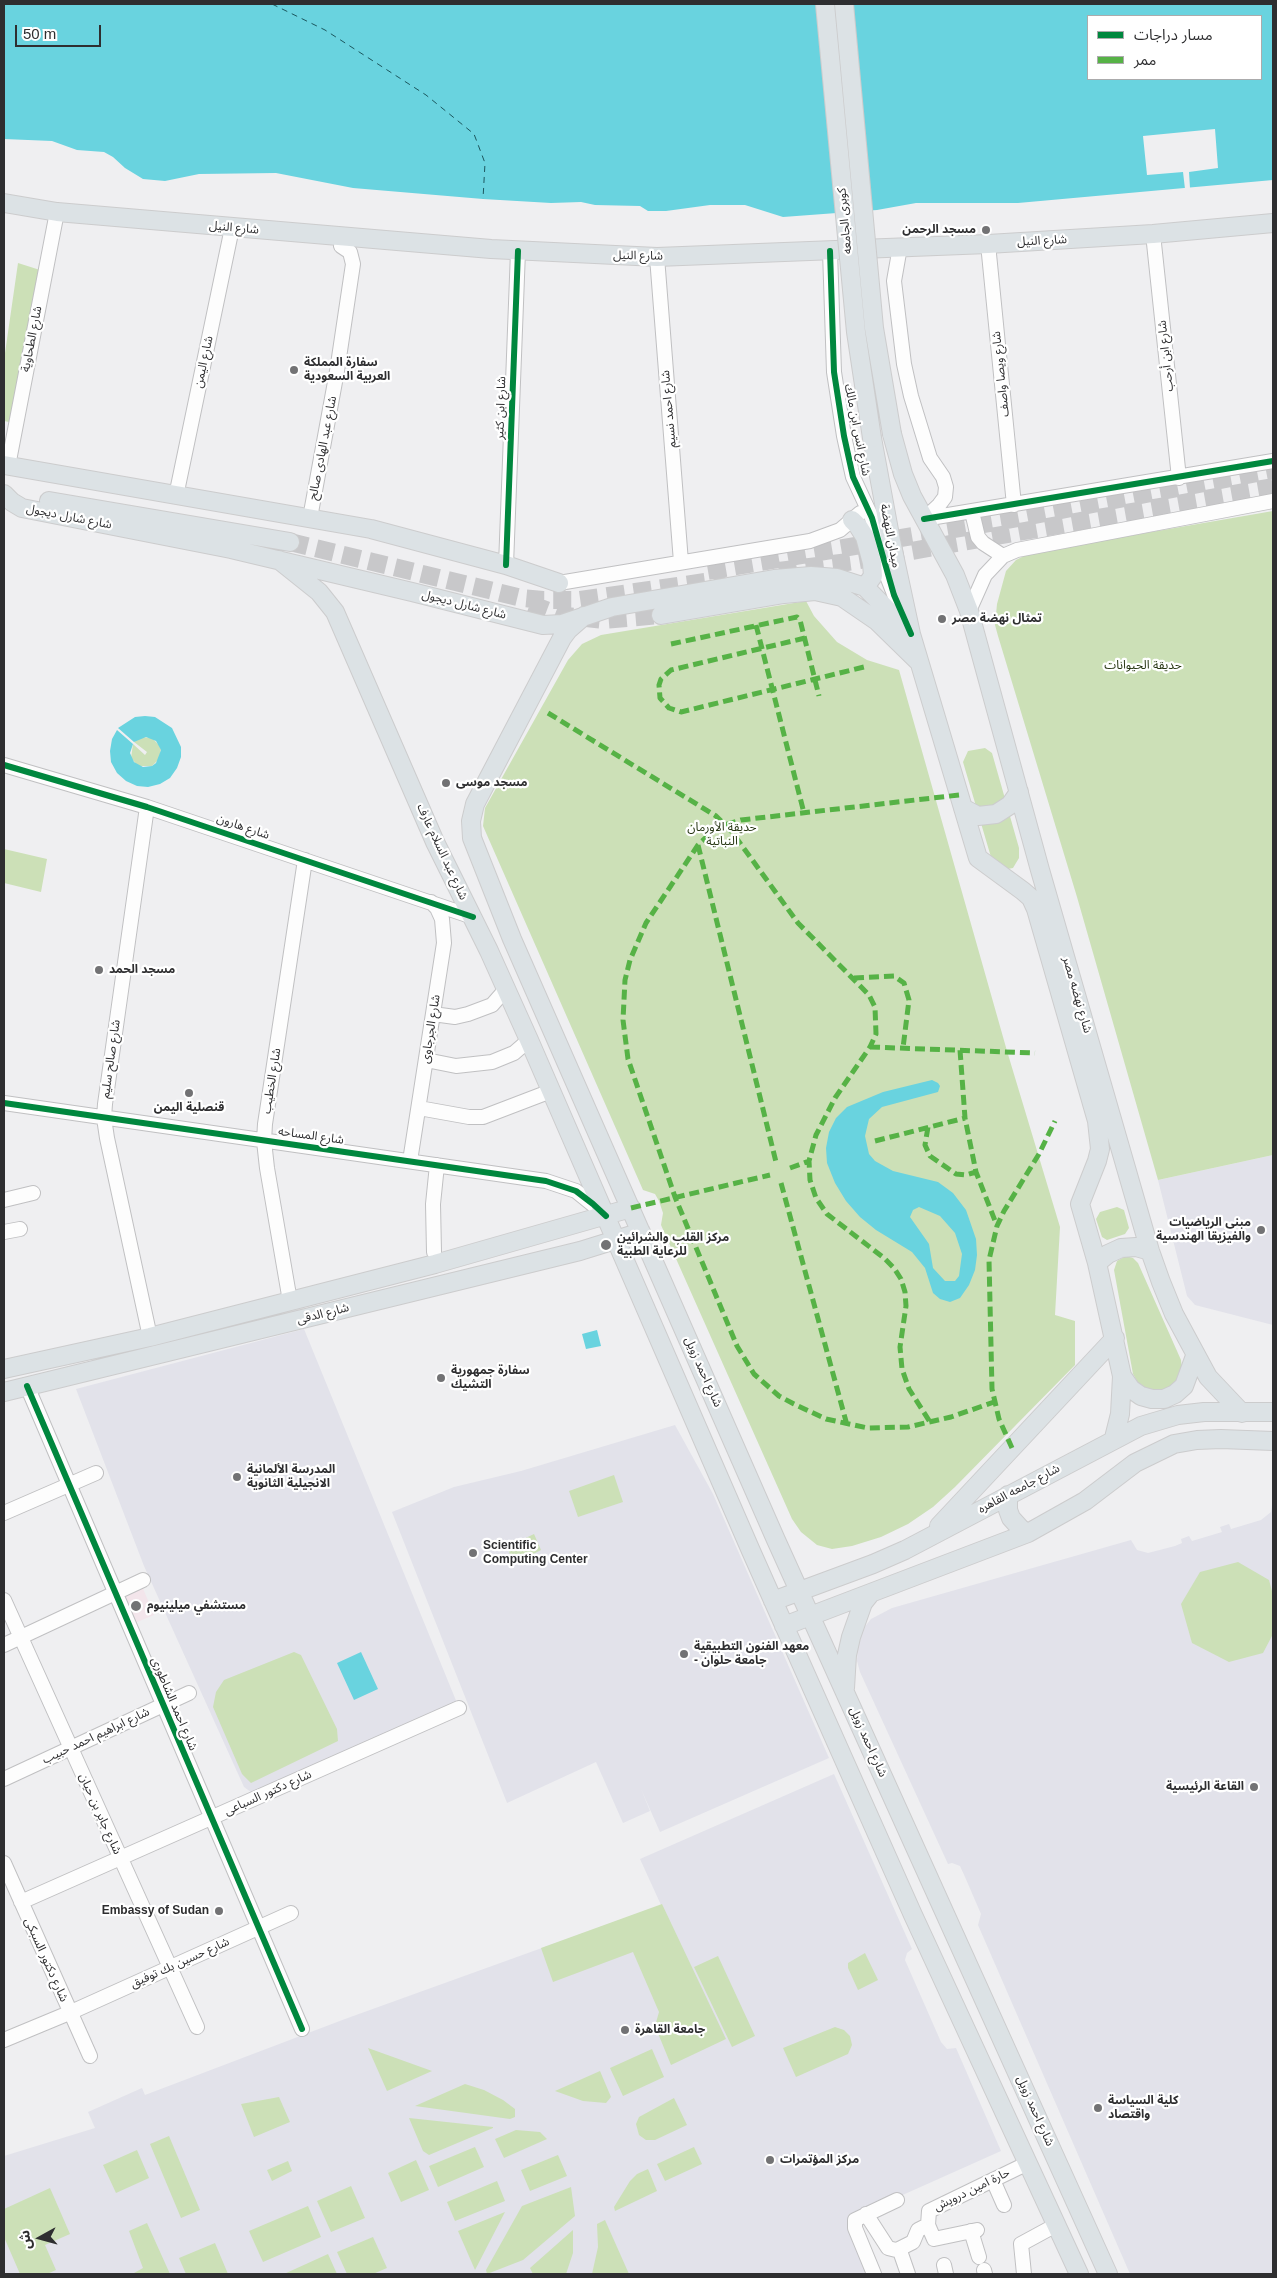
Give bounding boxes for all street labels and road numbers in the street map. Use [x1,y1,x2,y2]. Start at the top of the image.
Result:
street label: كوبرى الجامعه [835,187,855,255]
street label: شارع النيل [208,219,260,237]
street label: شارع النيل [1017,233,1067,249]
street label: شارع النيل [613,248,663,264]
street label: شارع الطحاوية [19,305,45,373]
street label: شارع ابن أرحب [1155,320,1177,392]
street label: شارع ويصا واصف [989,330,1013,418]
street label: شارع اليمن [191,335,217,389]
street label: شارع احمد نسيم [658,370,680,448]
street label: شارع ابن كثير [493,376,509,440]
street label: شارع انس ابن مالك [841,383,873,477]
street label: شارع عبد الهادى صالح [306,395,340,501]
street label: شارع شارل ديجول [25,502,113,532]
street label: ميدان النهضة [877,503,903,569]
street label: شارع شارل ديجول [420,588,508,622]
street label: شارع عبد السلام عارف [413,802,471,902]
street label: شارع هارون [215,811,271,843]
street label: شارع نهضه مصر [1059,955,1095,1035]
street label: شارع الجرجاوى [418,993,444,1065]
street label: شارع صالح سليم [98,1019,124,1099]
street label: شارع الخطيب [260,1047,284,1115]
street label: شارع المساحه [277,1124,345,1148]
street label: شارع الدقى [295,1301,351,1327]
street label: شارع احمد زويل [681,1335,725,1409]
street label: شارع جامعه القاهره [976,1461,1062,1517]
street label: شارع احمد الشاطورى [148,1655,200,1753]
street label: شارع ابراهيم احمد حبيب [40,1705,152,1767]
street label: شارع احمد زويل [846,1705,890,1779]
street label: شارع دكتور السباعى [222,1767,314,1819]
street label: شارع جابر بن حيان [76,1771,124,1857]
street label: شارع دكتور السبكى [21,1916,71,2004]
street label: شارع حسين بك توفيق [128,1935,232,1991]
street label: شارع احمد زويل [1013,2074,1057,2148]
street label: حارة امين درويش [932,2165,1012,2215]

